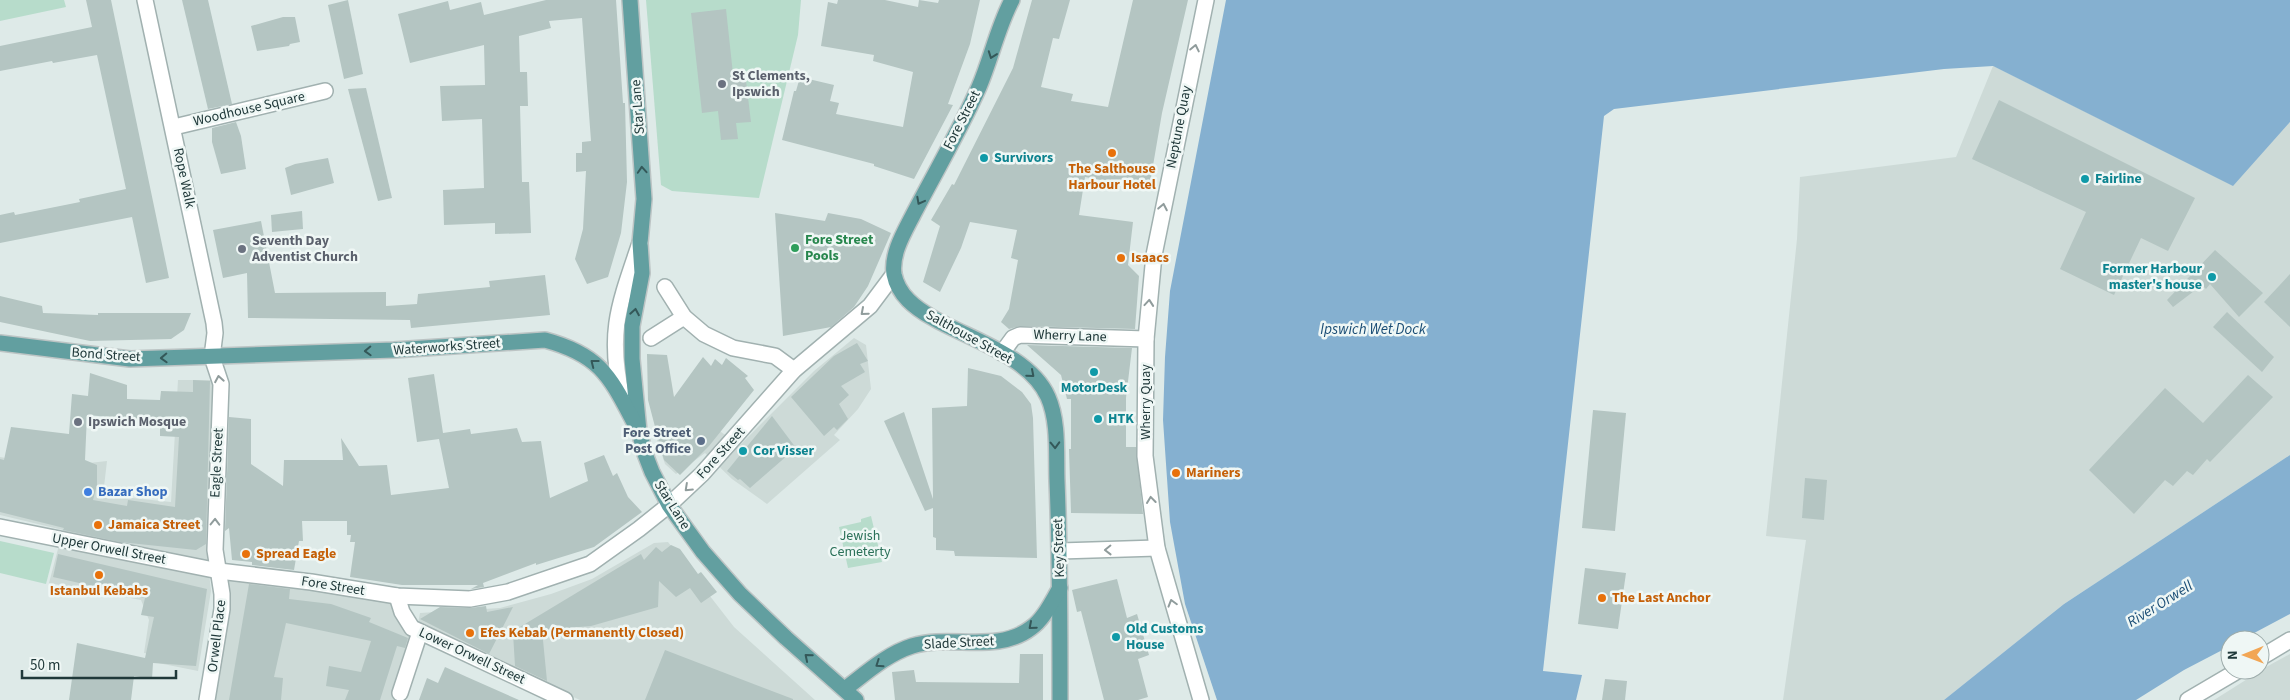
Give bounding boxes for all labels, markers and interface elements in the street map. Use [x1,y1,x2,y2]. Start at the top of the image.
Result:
one-way arrow [1189,44,1200,53]
one-way arrow [988,51,998,59]
place label: St Clements, Ipswich [732,66,810,102]
marker: St Clements, Ipswich [716,78,728,90]
street label: Star Lane [626,79,650,135]
street label: Neptune Quay [1161,84,1197,170]
street label: Woodhouse Square [191,86,307,132]
street label: Fore Street [939,87,986,153]
street label: Rope Walk [168,146,200,210]
marker: The Salthouse Harbour Hotel [1106,147,1118,159]
place label: Survivors [994,148,1053,168]
marker: Survivors [978,152,990,164]
place label: The Salthouse Harbour Hotel [1068,159,1156,195]
one-way arrow [637,166,648,174]
place label: Fairline [2095,169,2142,189]
marker: Fairline [2079,173,2091,185]
one-way arrow [916,196,926,205]
one-way arrow [1157,203,1168,212]
place label: Fore Street Pools [805,230,874,266]
place label: Seventh Day Adventist Church [251,231,358,267]
marker: Fore Street Pools [789,242,801,254]
marker: Seventh Day Adventist Church [236,243,248,255]
place label: Isaacs [1131,248,1169,268]
marker: Isaacs [1115,252,1127,264]
place label: Former Harbour master's house [2102,259,2202,295]
marker: Former Harbour master's house [2206,271,2218,283]
one-way arrow [1143,299,1154,307]
street label: Salthouse Street [922,305,1016,369]
one-way arrow [860,306,869,315]
one-way arrow [629,308,639,317]
water label: Ipswich Wet Dock [1320,319,1427,340]
street label: Wherry Lane [1033,325,1107,347]
street label: Waterworks Street [393,333,502,361]
street label: Bond Street [71,343,141,367]
one-way arrow [364,346,372,357]
one-way arrow [159,353,167,363]
one-way arrow [591,359,600,368]
street label: Wherry Quay [1136,364,1156,440]
marker: MotorDesk [1088,366,1100,378]
one-way arrow [1025,368,1034,377]
one-way arrow [215,374,225,383]
place label: MotorDesk [1061,378,1128,398]
place label: HTK [1108,409,1134,429]
place label: Ipswich Mosque [88,412,186,432]
marker: HTK [1092,413,1104,425]
marker: Ipswich Mosque [72,416,84,428]
street label: Fore Street [692,422,750,483]
place label: Fore Street Post Office [623,423,692,459]
street label: Eagle Street [205,427,229,498]
marker: Fore Street Post Office [695,435,707,447]
place label: Cor Visser [753,441,815,461]
one-way arrow [1050,441,1061,449]
marker: Cor Visser [737,445,749,457]
place label: Mariners [1186,463,1240,483]
marker: Mariners [1170,467,1182,479]
street label: Star Lane [649,476,695,534]
place label: Bazar Shop [98,482,167,502]
one-way arrow [684,482,693,491]
marker: Bazar Shop [82,486,94,498]
one-way arrow [1146,496,1157,504]
place label: Jamaica Street [108,515,201,535]
one-way arrow [210,518,220,526]
street label: Key Street [1048,518,1070,578]
marker: Jamaica Street [92,519,104,531]
park label: Jewish Cemeterty [830,526,891,562]
street label: Upper Orwell Street [50,528,168,570]
place label: Spread Eagle [256,544,336,564]
one-way arrow [1104,544,1112,555]
marker: Spread Eagle [240,548,252,560]
marker: Istanbul Kebabs [93,569,105,581]
street label: Fore Street [300,571,366,601]
water label: River Orwell [2123,575,2197,632]
place label: Istanbul Kebabs [50,581,148,601]
place label: The Last Anchor [1612,588,1711,608]
marker: The Last Anchor [1596,592,1608,604]
street label: Orwell Place [203,599,231,673]
one-way arrow [1168,599,1178,607]
place label: Old Customs House [1126,619,1203,655]
one-way arrow [1029,620,1038,629]
street label: Lower Orwell Street [416,623,529,690]
place label: Efes Kebab (Permanently Closed) [480,623,684,643]
marker: Efes Kebab (Permanently Closed) [464,627,476,639]
north arrow [2220,630,2270,680]
street label: Slade Street [923,631,995,655]
marker: Old Customs House [1110,631,1122,643]
scale bar [22,648,176,680]
text: N [2223,650,2243,660]
one-way arrow [804,654,813,663]
text: 50 m [30,655,60,676]
one-way arrow [876,657,885,667]

